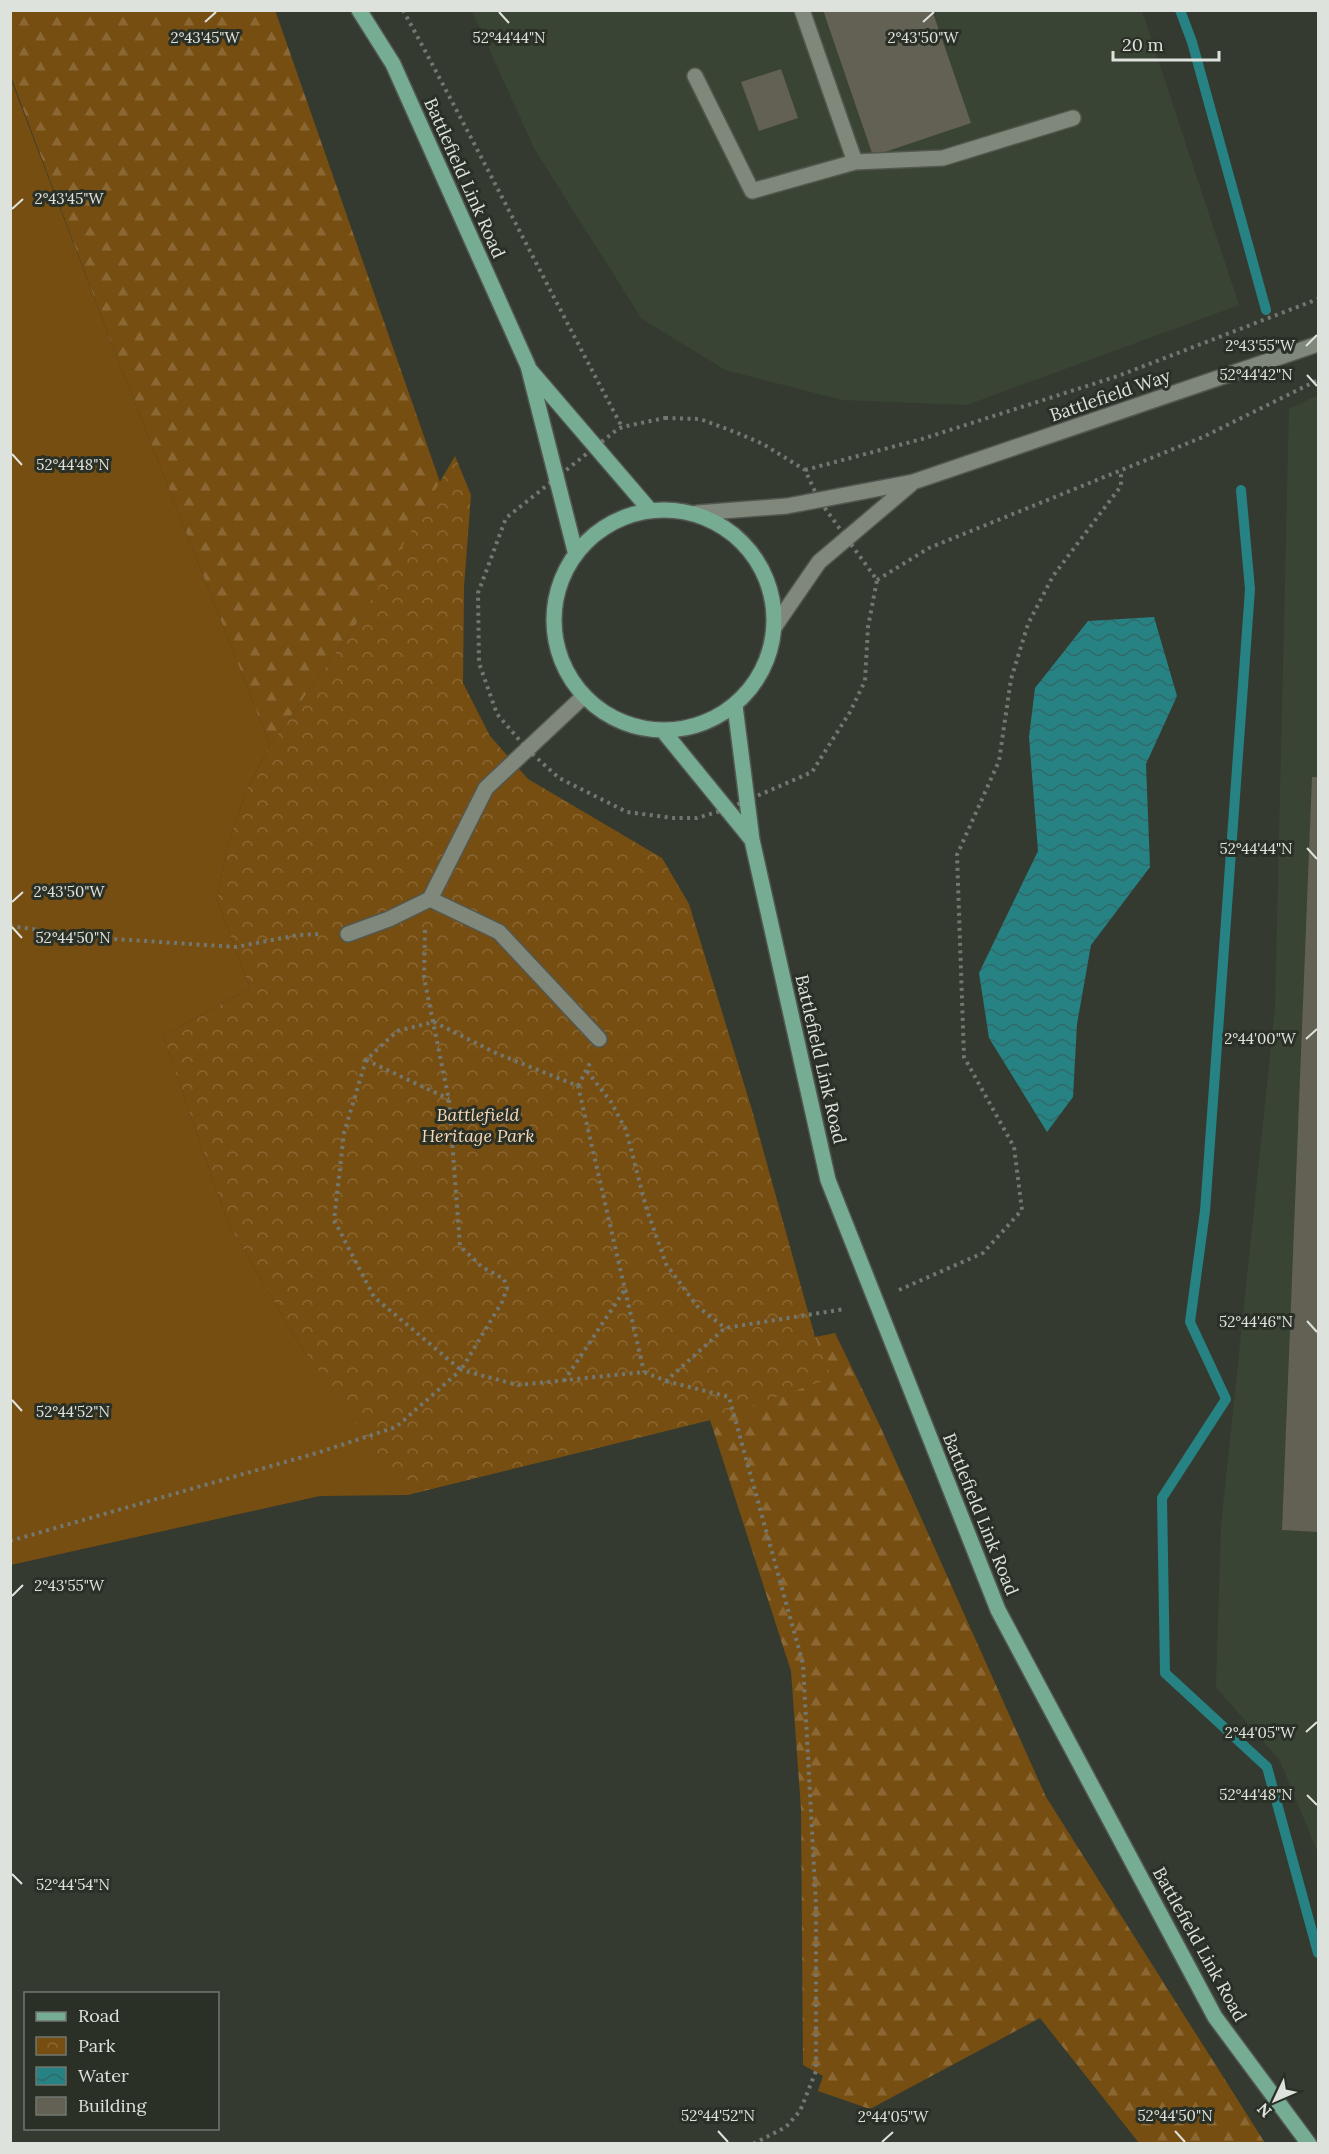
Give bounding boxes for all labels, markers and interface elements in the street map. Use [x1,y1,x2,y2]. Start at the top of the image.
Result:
scale bar [1113,24,1220,62]
text: 2°43'45"W [171,28,241,47]
text: 52°44'44"N [472,28,546,47]
text: 2°43'50"W [888,28,959,47]
text: 20 m [1122,33,1164,56]
street label: Battlefield Link Road [419,94,511,262]
text: 2°43'45"W [35,189,105,208]
text: 2°43'55"W [1225,336,1296,355]
street label: Battlefield Way [1047,363,1174,426]
text: 52°44'42"N [1219,365,1293,384]
text: 52°44'48"N [36,455,110,474]
text: 52°44'44"N [1219,839,1293,858]
text: 2°43'50"W [34,882,105,901]
text: 52°44'50"N [35,928,111,947]
street label: Battlefield Link Road [790,972,852,1146]
text: 2°44'00"W [1224,1029,1297,1048]
park label: Battlefield Heritage Park [422,1103,535,1147]
text: 52°44'46"N [1219,1312,1293,1331]
text: 52°44'52"N [36,1402,110,1421]
street label: Battlefield Link Road [938,1429,1024,1599]
text: 2°43'55"W [34,1576,105,1595]
text: 2°44'05"W [1225,1723,1296,1742]
text: 52°44'48"N [1219,1785,1293,1804]
street label: Battlefield Link Road [1148,1863,1252,2025]
text: 52°44'54"N [36,1875,110,1894]
legend [24,1992,219,2130]
text: Road [78,2004,120,2027]
text: Park [78,2034,116,2057]
text: Water [78,2064,129,2087]
north arrow [1245,2070,1305,2130]
text: Building [78,2094,148,2117]
text: N [1253,2099,1276,2122]
text: 52°44'52"N [681,2106,755,2125]
text: 52°44'50"N [1137,2106,1213,2125]
text: 2°44'05"W [858,2107,929,2126]

